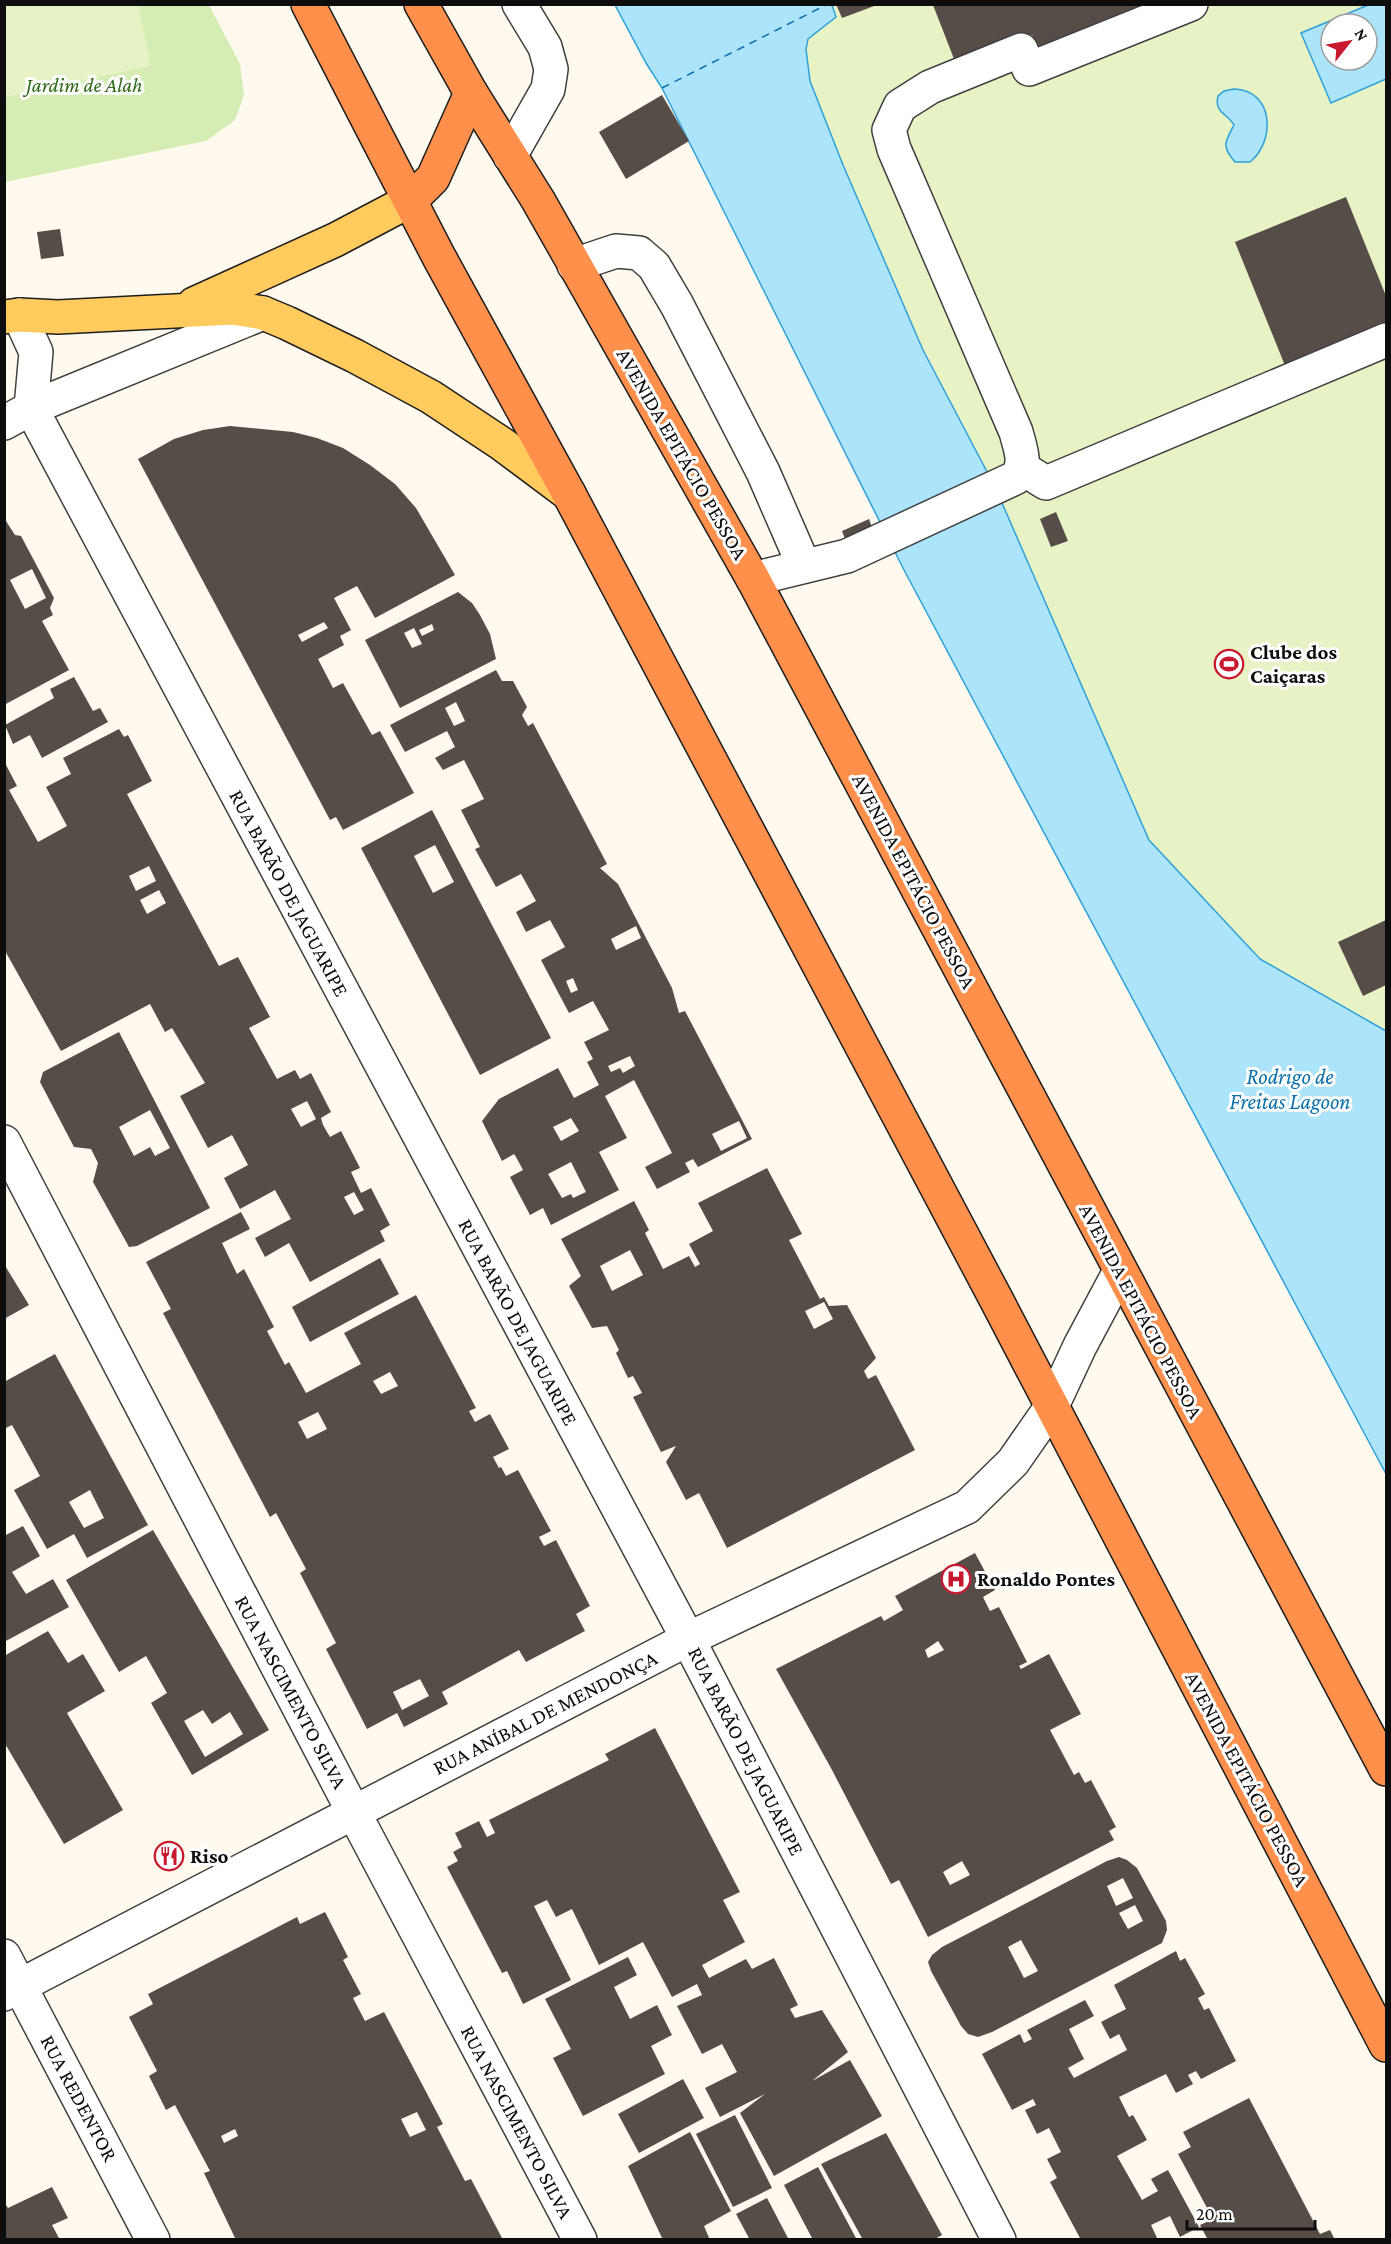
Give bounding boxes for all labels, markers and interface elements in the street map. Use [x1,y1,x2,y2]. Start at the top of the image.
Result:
north arrow [1319,12,1379,72]
text: N [1351,25,1372,44]
park label: Jardim de Alah [22,73,142,97]
street label: AVENIDA EPITÁCIO PESSOA [612,344,752,564]
place label: Clube dos Caiçaras [1250,640,1337,688]
sports icon: Clube dos Caiçaras [1213,648,1245,680]
street label: AVENIDA EPITÁCIO PESSOA [847,769,981,993]
street label: RUA BARÃO DE JAGUARIPE [224,786,354,1000]
water label: Rodrigo de Freitas Lagoon [1230,1064,1351,1114]
street label: AVENIDA EPITÁCIO PESSOA [1074,1199,1208,1423]
street label: RUA BARÃO DE JAGUARIPE [453,1215,583,1429]
hospital icon: Ronaldo Pontes [940,1563,972,1595]
place label: Ronaldo Pontes [977,1567,1116,1591]
street label: RUA NASCIMENTO SILVA [230,1591,352,1793]
street label: RUA BARÃO DE JAGUARIPE [683,1643,809,1859]
street label: RUA ANÍBAL DE MENDONÇA [429,1646,661,1780]
street label: AVENIDA EPITÁCIO PESSOA [1180,1667,1314,1891]
restaurant icon: Riso [153,1840,185,1872]
place label: Riso [190,1844,228,1868]
street label: RUA NASCIMENTO SILVA [456,2021,578,2223]
street label: RUA REDENTOR [36,2031,123,2166]
scale bar [1187,2193,1314,2231]
text: 20 m [1196,2204,1233,2224]

